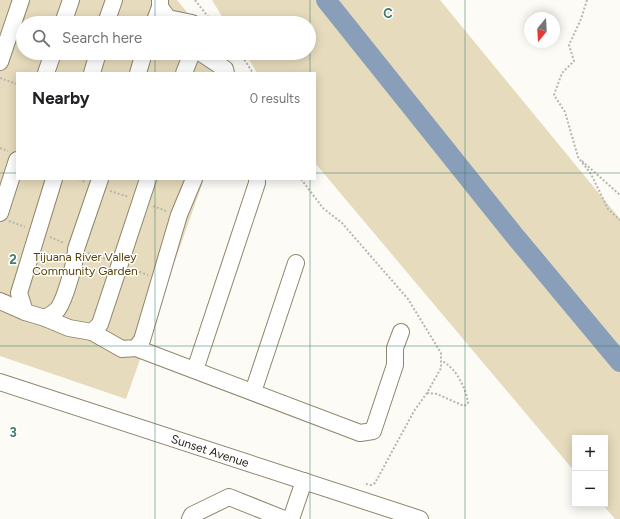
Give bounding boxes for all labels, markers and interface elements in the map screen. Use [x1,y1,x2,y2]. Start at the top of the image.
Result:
text: C [383,6,393,21]
north arrow [524,12,560,48]
search box [16,16,316,60]
icon: search [30,27,52,49]
text: Search here [62,29,142,47]
text: Nearby [32,88,90,108]
text: 0 results [250,91,300,106]
park label: Tijuana River Valley Community Garden [32,250,138,278]
text: 2 [9,252,17,267]
text: 3 [9,425,17,440]
street label: Sunset Avenue [169,432,251,470]
map controls [572,435,608,507]
button: + [572,435,608,471]
button: − [572,471,608,507]

